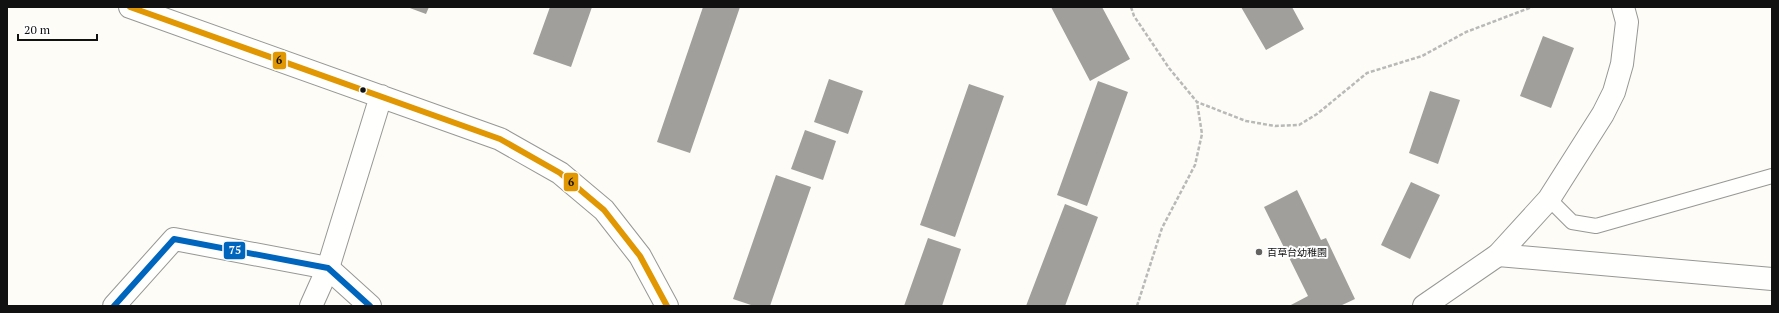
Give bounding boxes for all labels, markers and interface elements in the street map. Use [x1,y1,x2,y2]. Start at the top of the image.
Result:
scale bar [18,16,97,42]
text: 20 m [24,22,51,37]
line badge: 6 [272,51,287,70]
text: 6 [276,53,282,67]
unlabelled marker [358,85,368,95]
line badge: 6 [563,172,579,192]
text: 6 [568,175,574,189]
line badge: 75 [223,241,246,260]
text: 75 [229,243,241,257]
place label: 百草台幼稚園 [1267,246,1327,259]
marker: 百草台幼稚園 [1254,247,1264,257]

